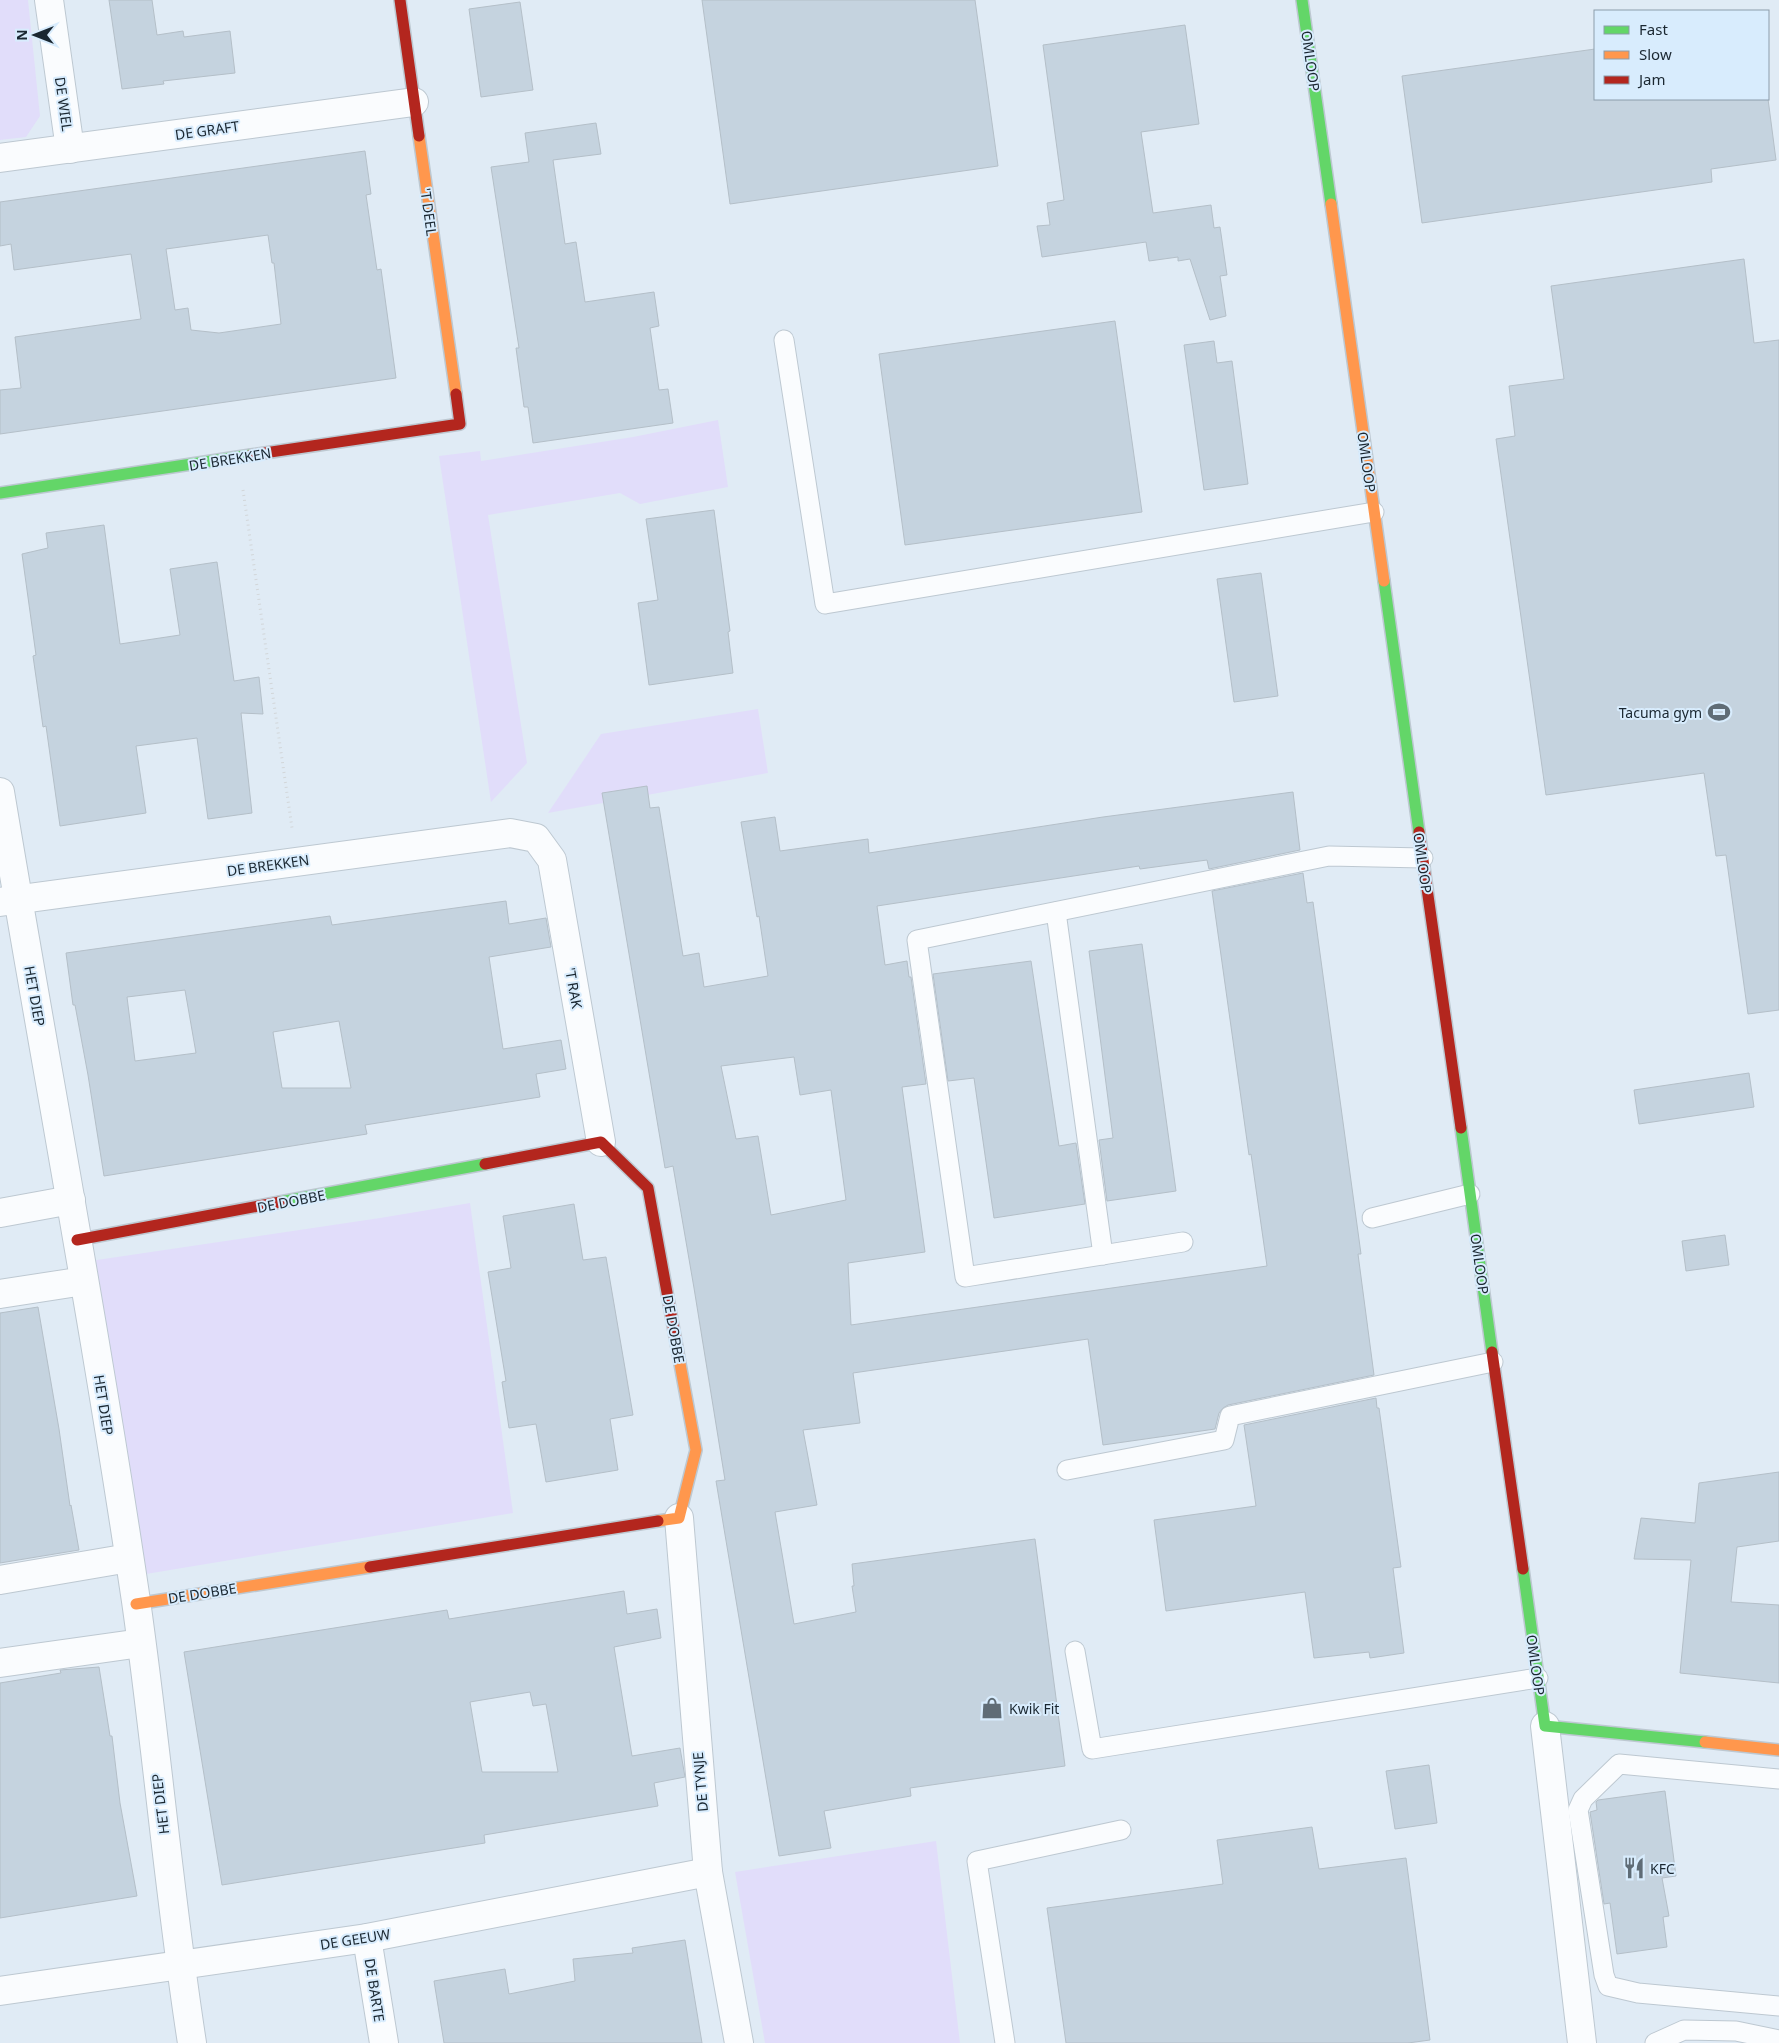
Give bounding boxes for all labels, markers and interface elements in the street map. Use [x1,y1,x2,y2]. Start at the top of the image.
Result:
north arrow [10,10,60,60]
legend [1594,10,1769,100]
text: Fast [1639,19,1668,39]
text: N [12,29,31,41]
street label: OMLOOP [1297,29,1325,93]
text: Slow [1639,44,1672,64]
text: Jam [1637,69,1666,89]
street label: DE WIEL [51,76,77,132]
street label: DE GRAFT [174,116,240,144]
street label: 'T DEEL [416,187,442,237]
street label: OMLOOP [1353,430,1381,494]
street label: DE BREKKEN [188,443,272,475]
sports icon: Tacuma gym [1706,699,1732,725]
place label: Tacuma gym [1619,703,1702,722]
street label: OMLOOP [1409,831,1437,895]
street label: DE BREKKEN [226,850,310,880]
street label: HET DIEP [20,964,50,1028]
street label: 'T RAK [561,966,587,1010]
street label: DE DOBBE [255,1185,327,1217]
street label: OMLOOP [1466,1232,1494,1296]
street label: DE DOBBE [659,1293,689,1365]
street label: HET DIEP [90,1373,118,1437]
street label: DE DOBBE [167,1578,237,1608]
street label: OMLOOP [1522,1633,1550,1697]
shop icon: Kwik Fit [979,1695,1005,1721]
place label: Kwik Fit [1009,1699,1059,1718]
street label: DE TYNJE [688,1751,712,1813]
street label: HET DIEP [147,1773,173,1835]
restaurant icon: KFC [1621,1855,1647,1881]
place label: KFC [1650,1859,1675,1878]
street label: DE GEEUW [319,1924,391,1954]
street label: DE BARTE [361,1957,389,2023]

